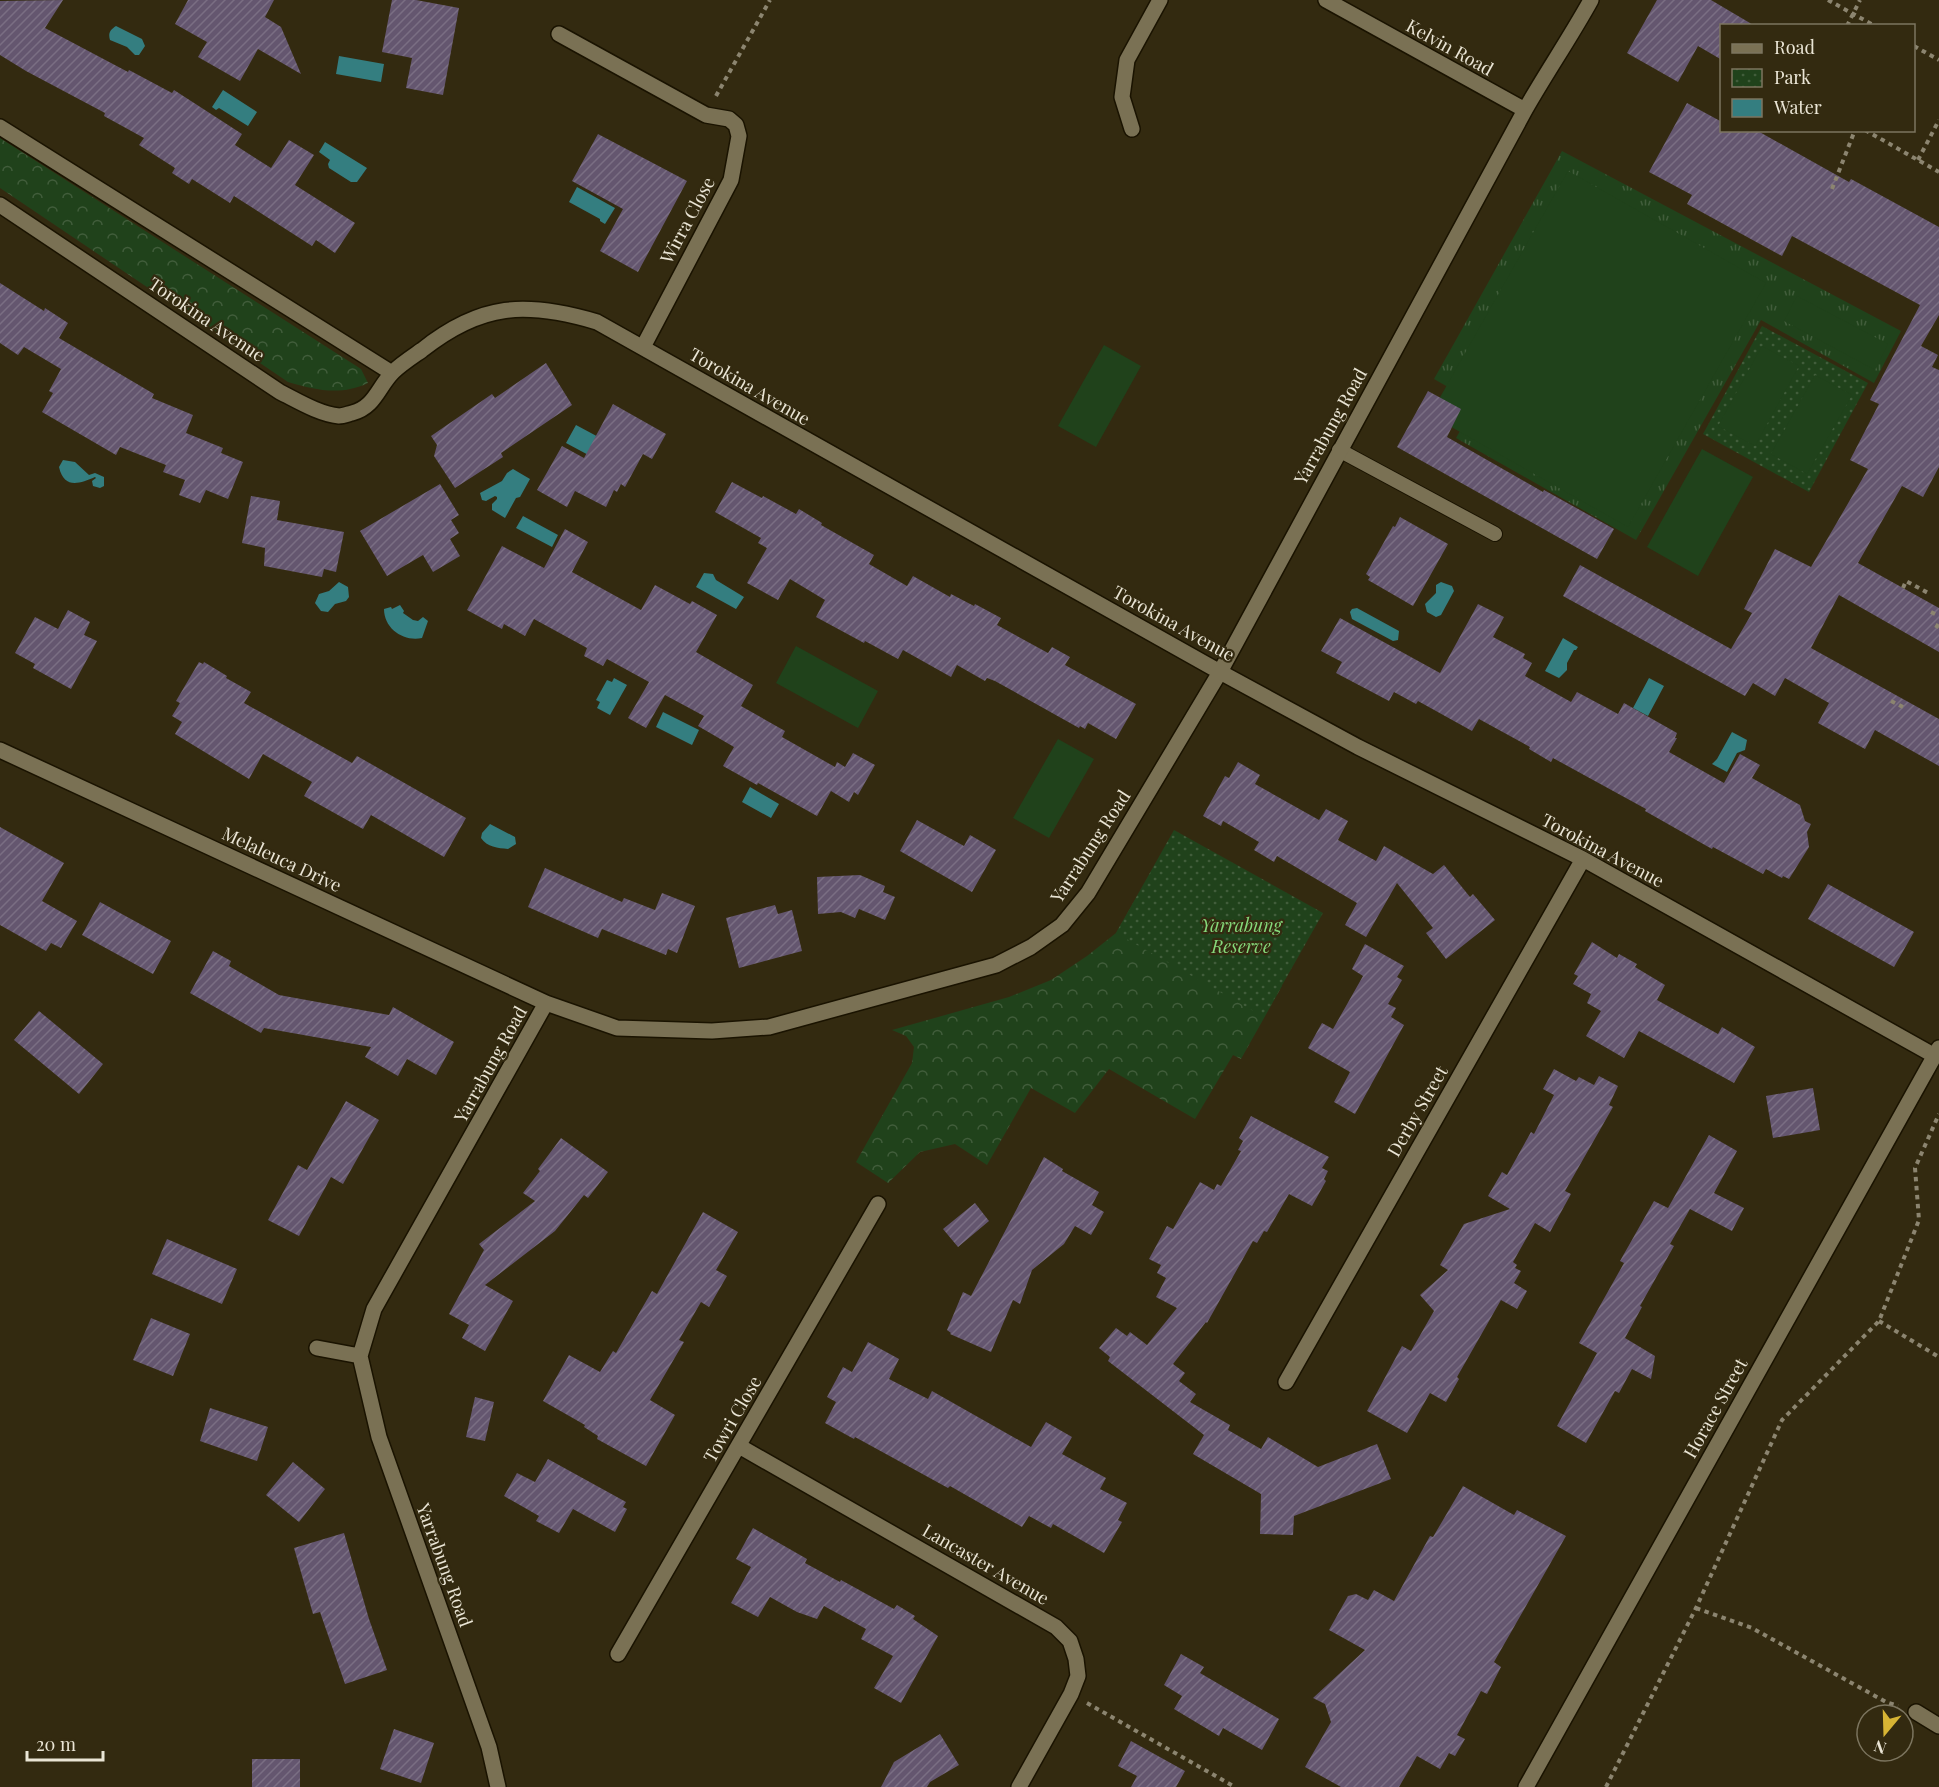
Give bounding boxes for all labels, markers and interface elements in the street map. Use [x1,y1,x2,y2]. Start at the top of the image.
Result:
street label: Kelvin Road [1402,13,1498,81]
legend [1720,24,1915,132]
text: Road [1774,35,1815,59]
text: Park [1774,65,1811,89]
text: Water [1773,95,1822,119]
street label: Wirra Close [654,173,720,268]
street label: Torokina Avenue [144,271,270,367]
street label: Torokina Avenue [685,342,815,430]
street label: Yarrabung Road [1288,363,1372,489]
street label: Torokina Avenue [1109,580,1239,666]
street label: Yarrabung Road [1044,785,1136,908]
street label: Torokina Avenue [1538,808,1668,892]
street label: Melaleuca Drive [218,821,346,897]
park label: Yarrabung Reserve [1200,913,1284,958]
street label: Yarrabung Road [448,1001,532,1127]
street label: Derby Street [1381,1061,1453,1161]
street label: Horace Street [1678,1353,1753,1462]
street label: Towri Close [698,1371,766,1467]
street label: Yarrabung Road [411,1499,479,1630]
street label: Lancaster Avenue [918,1518,1054,1610]
north arrow [1855,1703,1915,1763]
scale bar [27,1724,104,1762]
text: 20 m [36,1732,76,1756]
text: N [1871,1736,1889,1759]

